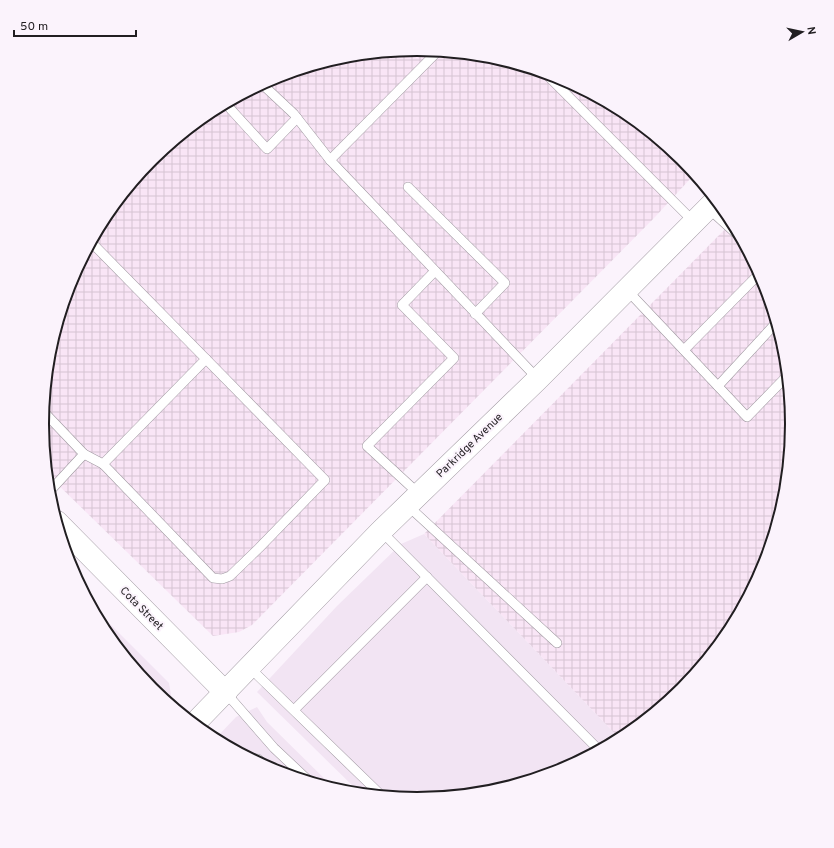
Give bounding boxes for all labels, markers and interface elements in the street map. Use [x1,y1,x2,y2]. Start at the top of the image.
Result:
scale bar [14,12,136,38]
north arrow [782,12,822,52]
text: 50 m [20,19,48,35]
text: N [803,26,818,36]
street label: Parkridge Avenue [434,410,506,481]
street label: Cota Street [117,584,166,633]

